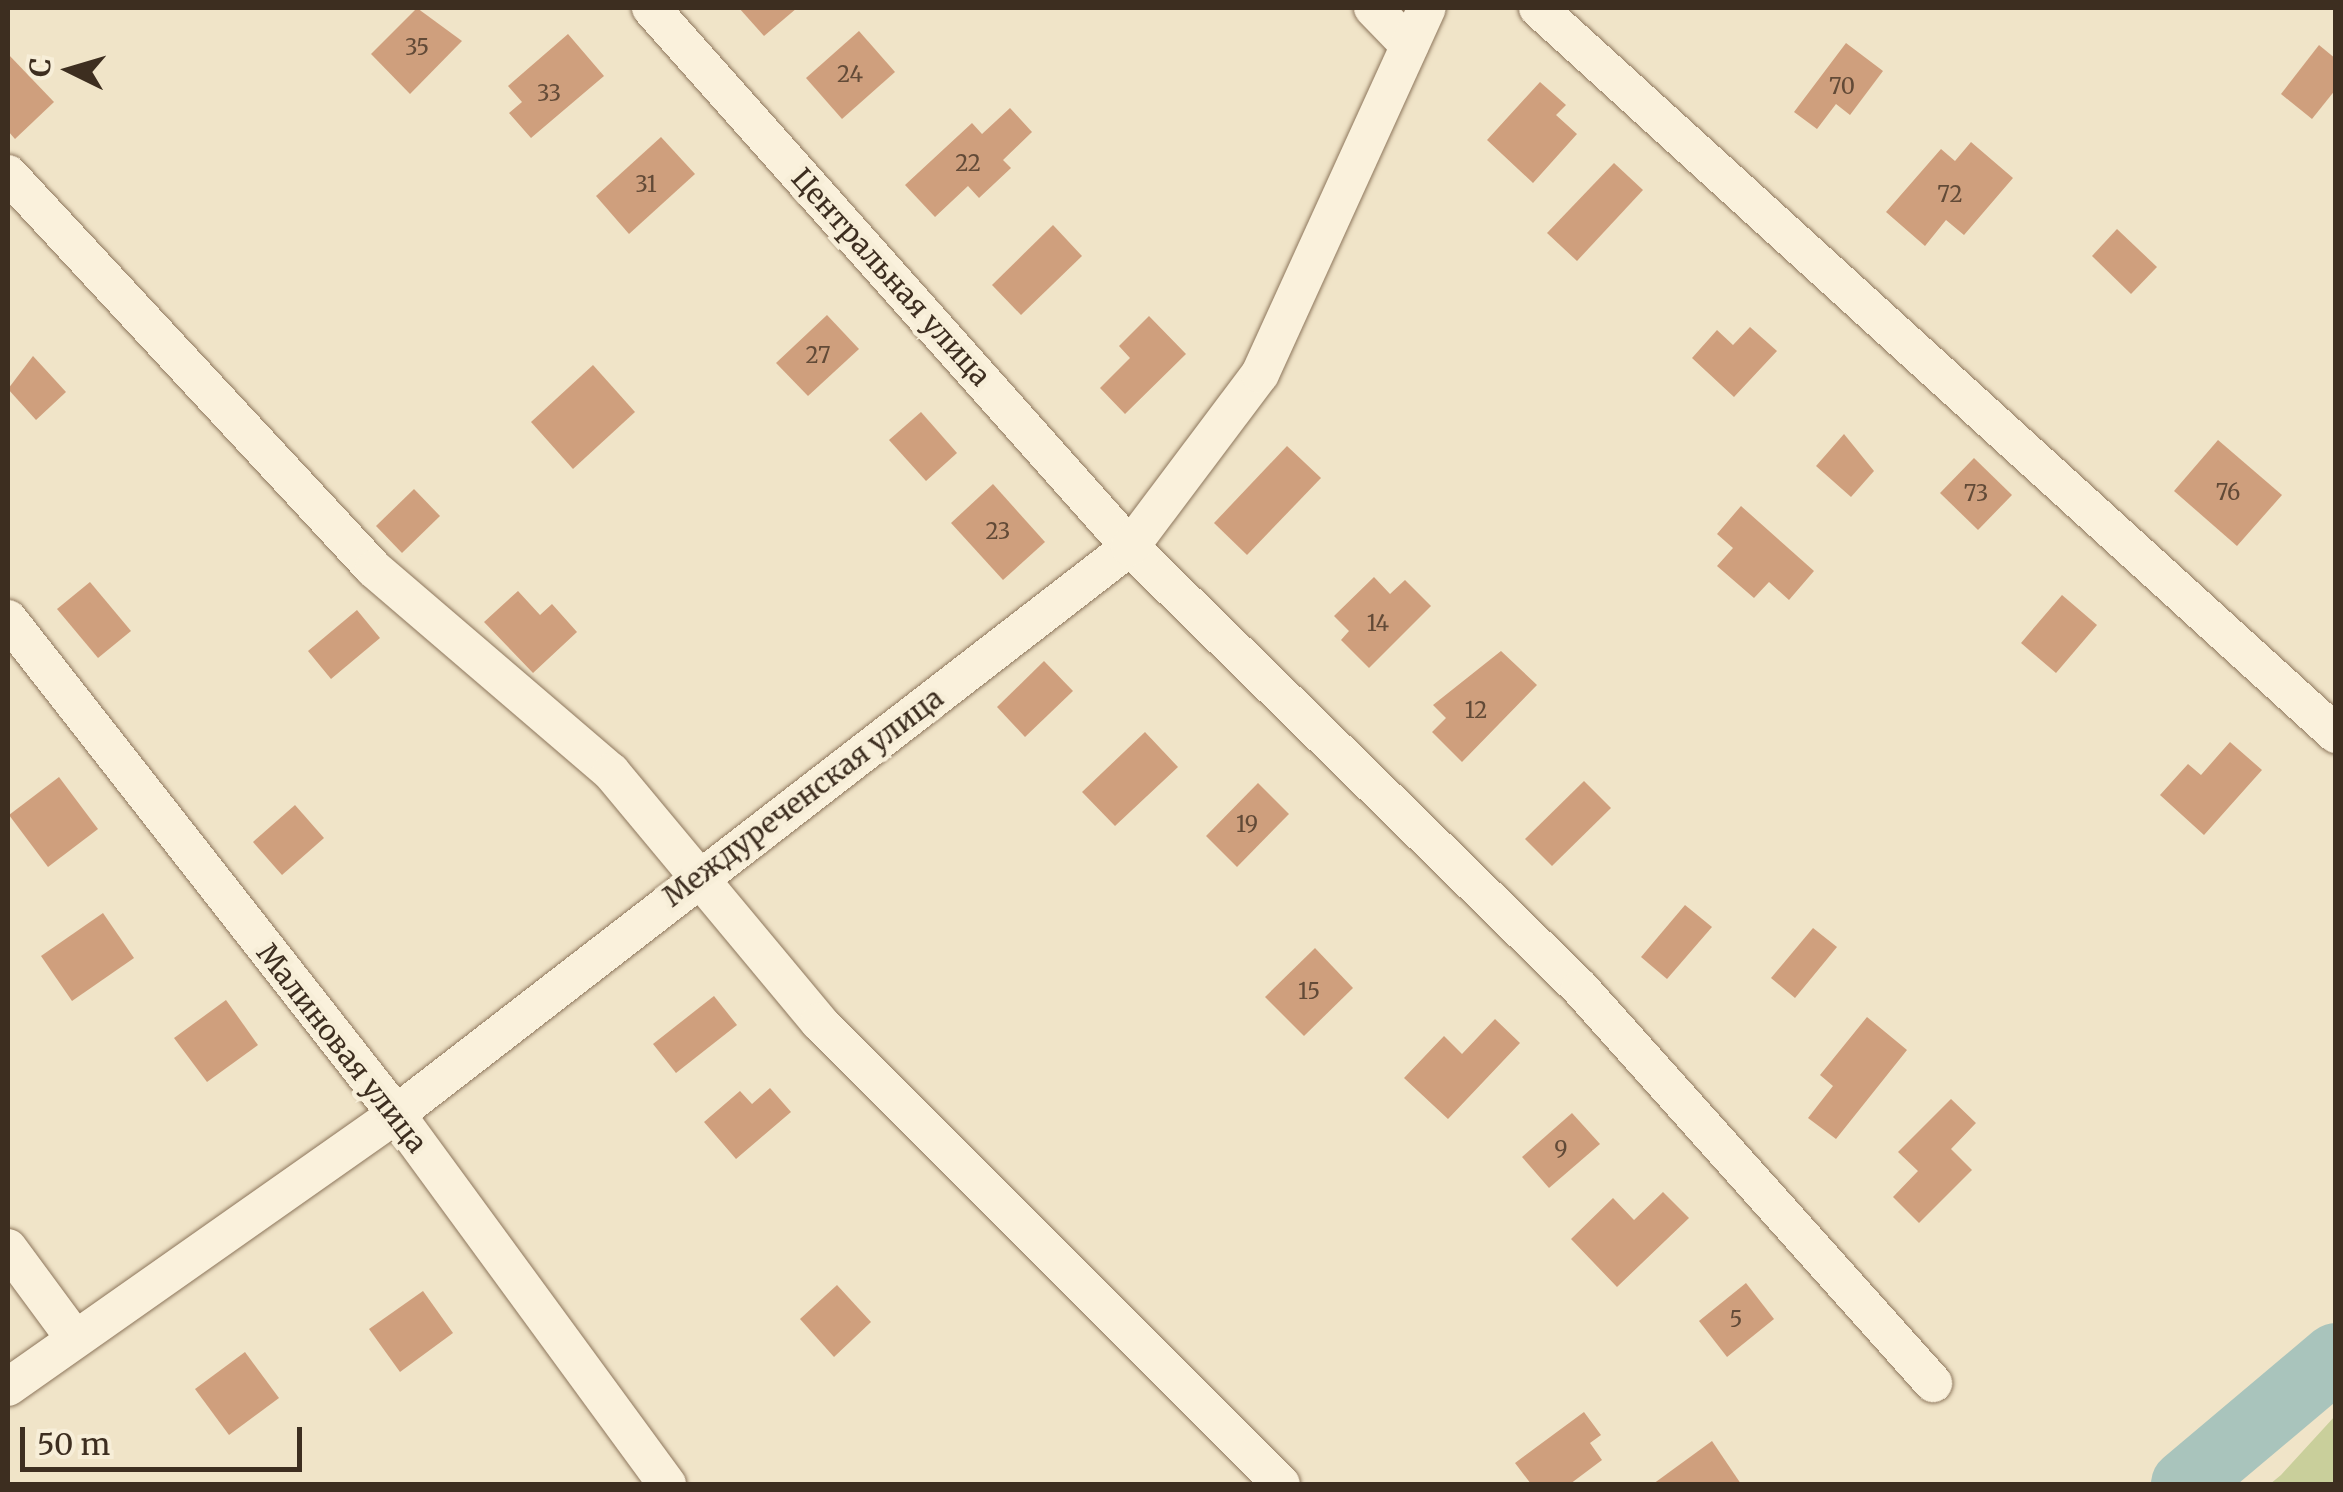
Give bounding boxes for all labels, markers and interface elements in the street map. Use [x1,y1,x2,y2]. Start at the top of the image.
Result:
north arrow [20,20,120,120]
house number: 35 [405,35,429,61]
text: С [21,57,59,78]
house number: 24 [837,62,863,88]
house number: 70 [1829,74,1855,100]
house number: 33 [537,81,561,107]
house number: 22 [955,151,981,177]
street label: Центральная улица [785,161,997,393]
house number: 31 [635,172,657,198]
house number: 72 [1937,182,1963,208]
house number: 27 [806,343,830,369]
house number: 76 [2216,480,2240,506]
house number: 73 [1964,481,1988,507]
house number: 23 [986,519,1010,545]
house number: 14 [1367,611,1389,637]
street label: Междуреченская улица [656,681,950,913]
house number: 12 [1465,698,1487,724]
house number: 19 [1236,812,1258,838]
street label: Малиновая улица [250,937,434,1159]
house number: 15 [1298,979,1320,1005]
house number: 9 [1554,1137,1568,1163]
house number: 5 [1730,1307,1742,1333]
scale bar [25,1407,308,1469]
text: 50 m [37,1425,110,1463]

